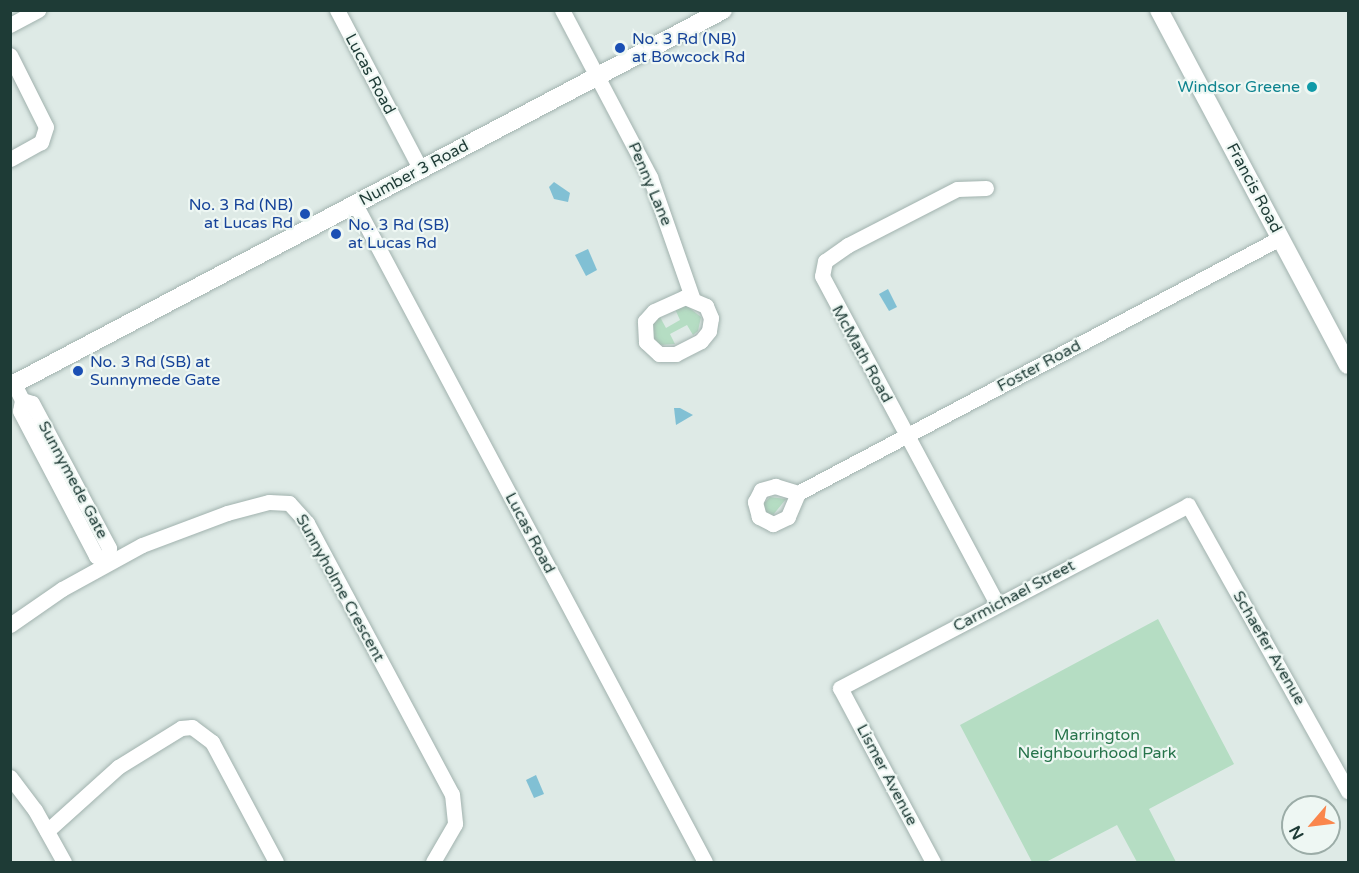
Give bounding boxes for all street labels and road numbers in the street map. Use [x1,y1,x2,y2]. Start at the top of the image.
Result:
street label: Lucas Road [341,30,399,118]
street label: Number 3 Road [356,136,472,210]
street label: Penny Lane [624,139,676,229]
street label: Francis Road [1222,140,1286,236]
street label: McMath Road [827,302,897,406]
street label: Foster Road [994,336,1084,396]
street label: Sunnymede Gate [34,418,112,542]
street label: Lucas Road [501,489,559,577]
street label: Sunnyholme Crescent [291,511,389,665]
street label: Carmichael Street [950,556,1078,636]
street label: Schaefer Avenue [1229,588,1309,708]
street label: Lismer Avenue [852,721,922,829]

